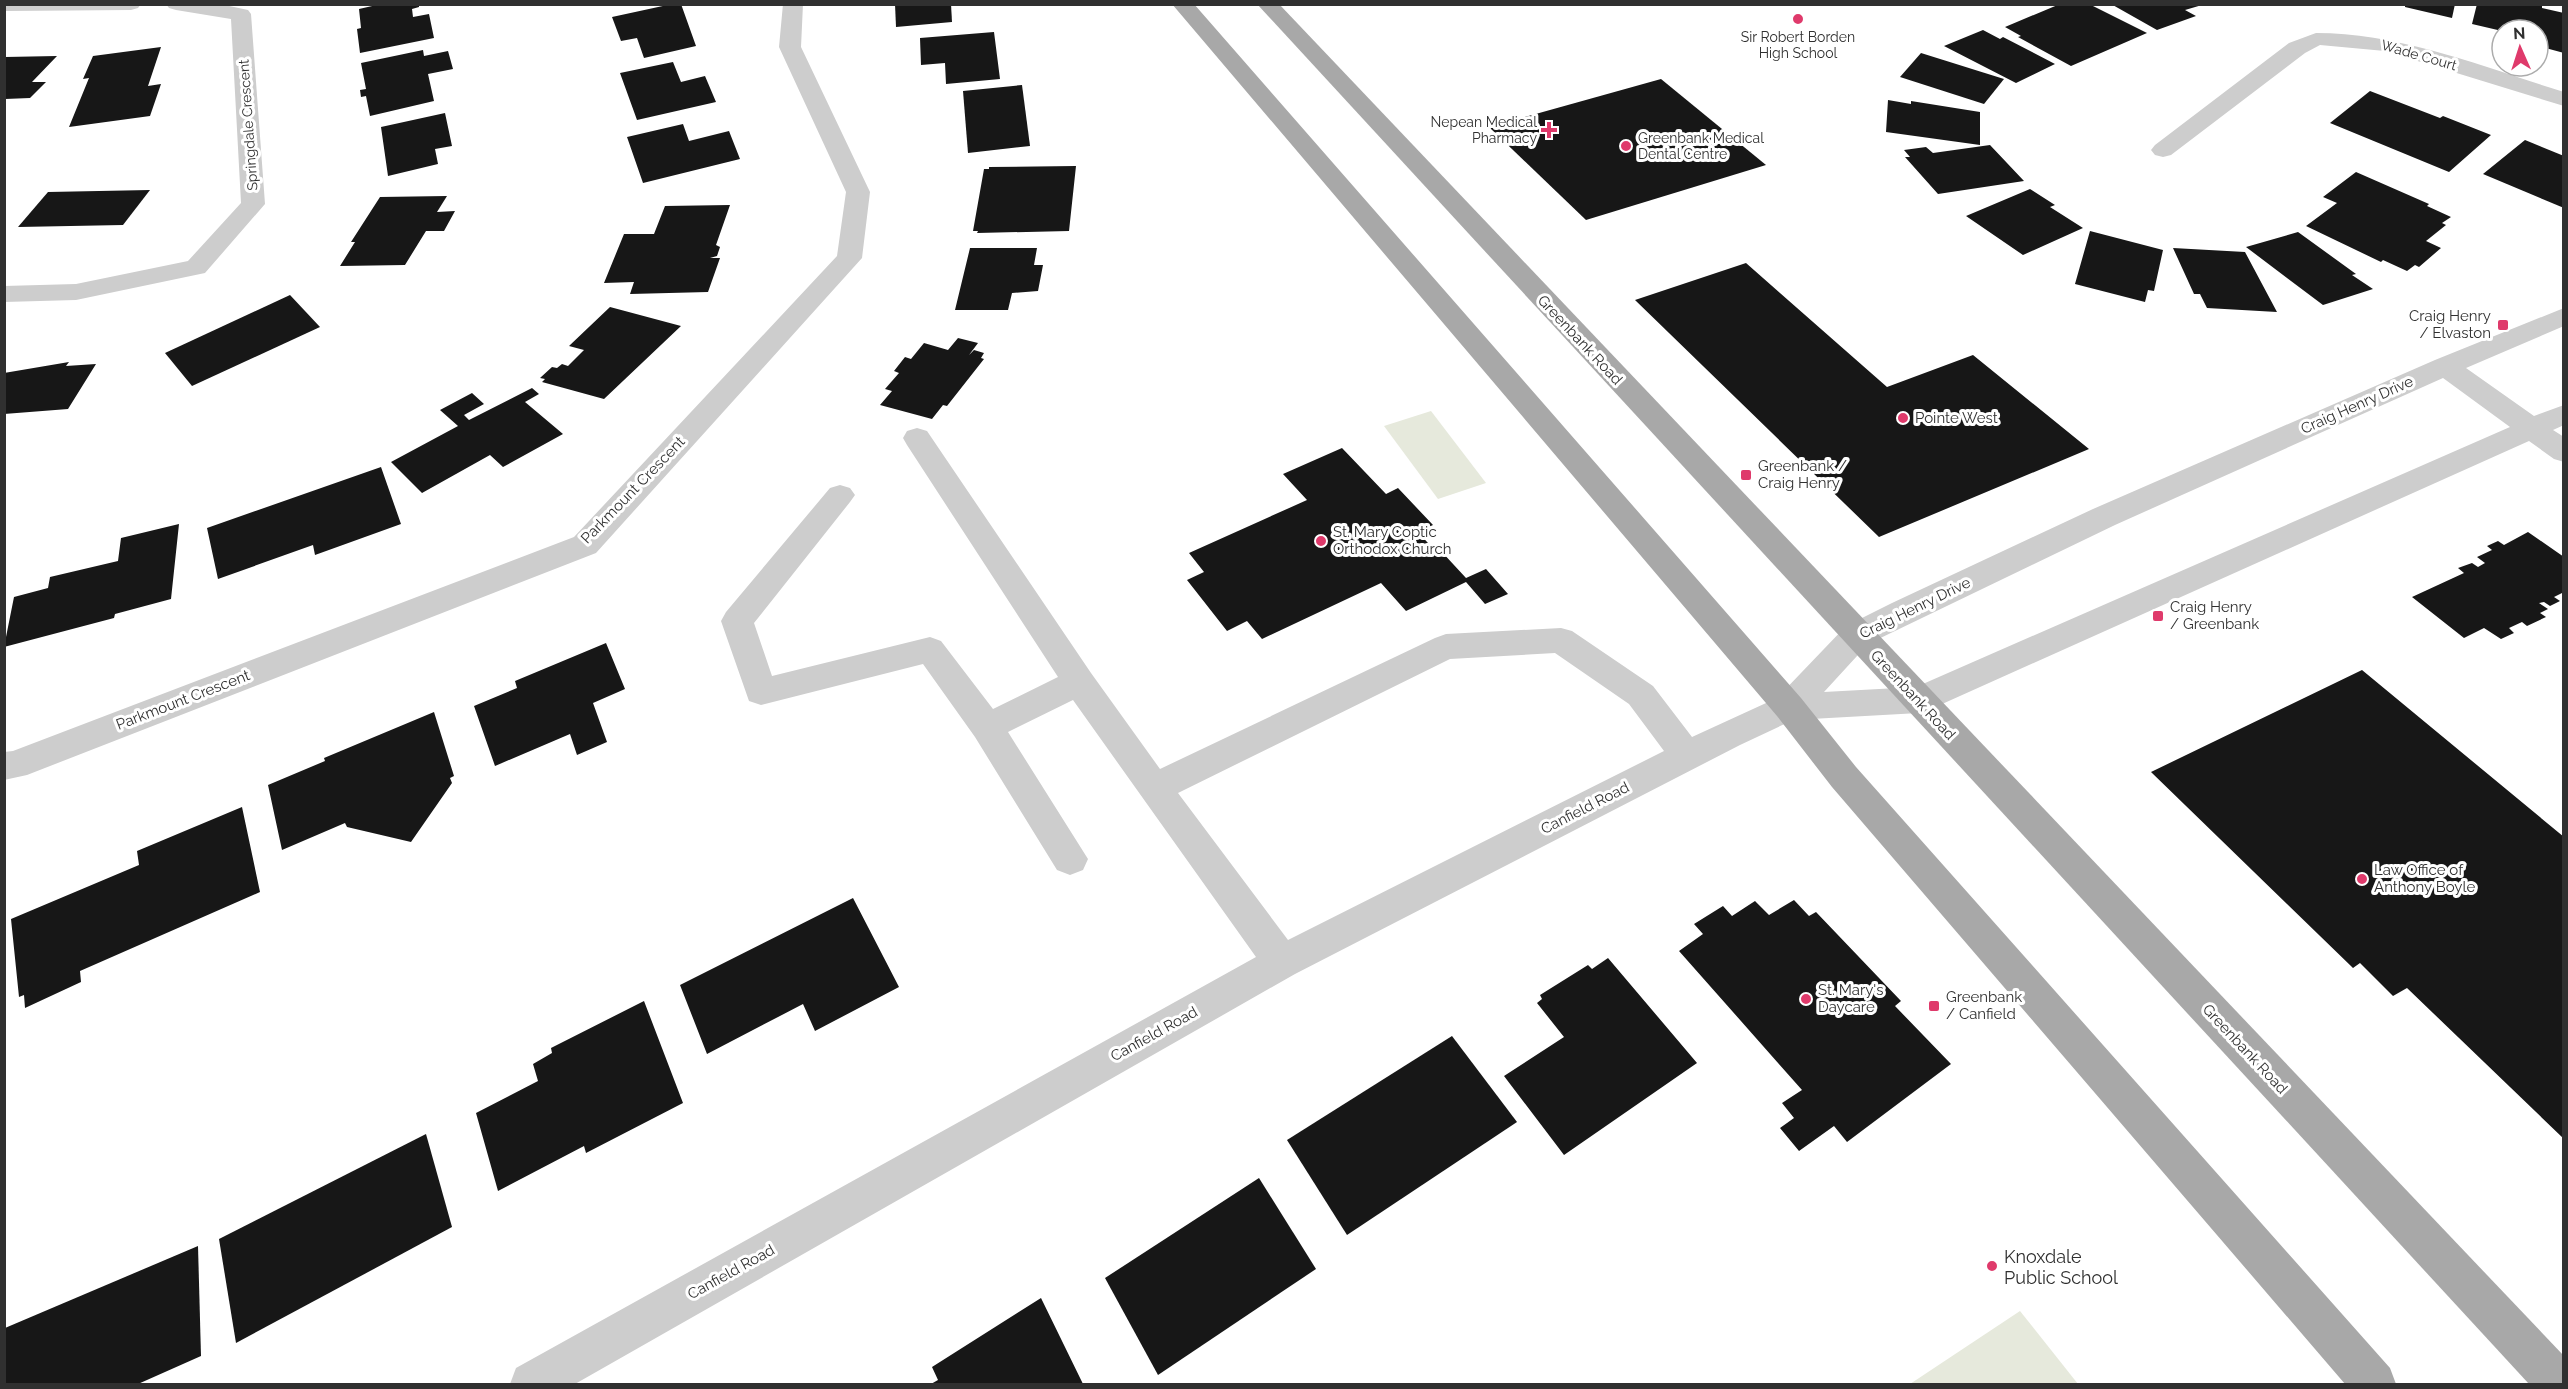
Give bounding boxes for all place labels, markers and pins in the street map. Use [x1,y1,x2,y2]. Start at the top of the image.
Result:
marker: Sir Robert Borden High School [1791,12,1805,26]
place label: Sir Robert Borden High School [1741,29,1855,61]
place label: Nepean Medical Pharmacy [1431,114,1537,146]
marker: Nepean Medical Pharmacy [1542,123,1556,137]
place label: Greenbank Medical Dental Centre [1638,130,1764,162]
marker: Greenbank Medical Dental Centre [1619,139,1633,153]
place label: Craig Henry / Elvaston [2409,307,2491,342]
marker: Craig Henry / Elvaston [2496,318,2510,332]
place label: Pointe West [1915,409,1998,427]
marker: Pointe West [1896,411,1910,425]
place label: Greenbank / Craig Henry [1758,457,1847,492]
marker: Greenbank / Craig Henry [1739,468,1753,482]
place label: St. Mary Coptic Orthodox Church [1333,523,1451,558]
marker: St. Mary Coptic Orthodox Church [1314,534,1328,548]
place label: Craig Henry / Greenbank [2170,598,2259,633]
marker: Craig Henry / Greenbank [2151,609,2165,623]
place label: Law Office of Anthony Boyle [2374,861,2475,896]
marker: Law Office of Anthony Boyle [2355,872,2369,886]
place label: St. Mary's Daycare [1818,981,1883,1016]
place label: Greenbank / Canfield [1946,988,2022,1023]
marker: St. Mary's Daycare [1799,992,1813,1006]
marker: Greenbank / Canfield [1927,999,1941,1013]
place label: Knoxdale Public School [2004,1246,2118,1288]
marker: Knoxdale Public School [1985,1259,1999,1273]

